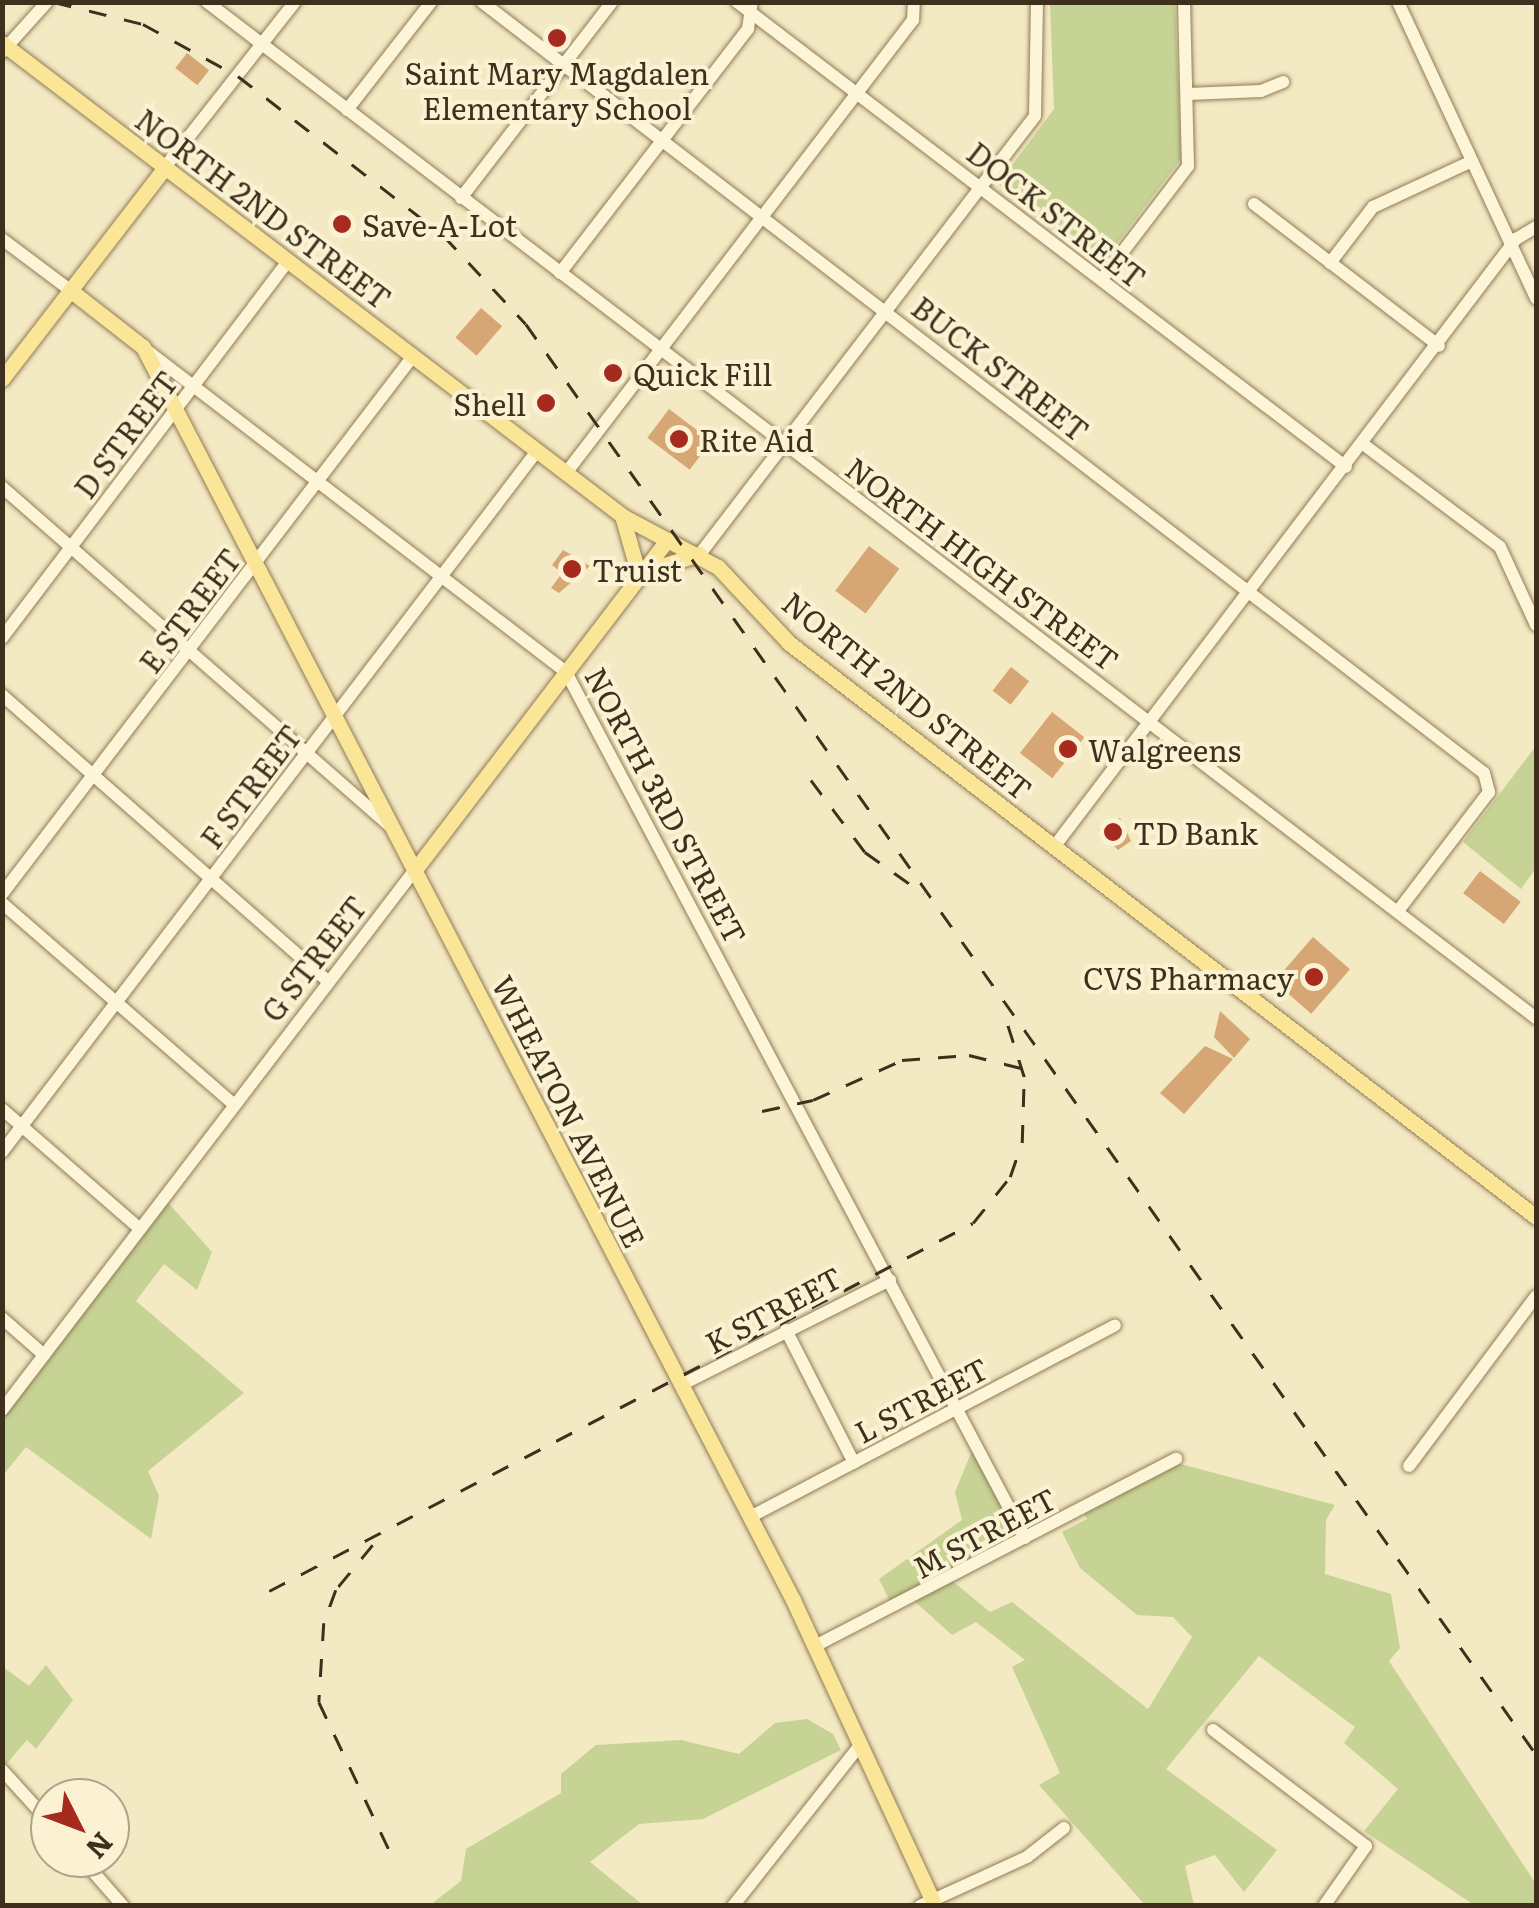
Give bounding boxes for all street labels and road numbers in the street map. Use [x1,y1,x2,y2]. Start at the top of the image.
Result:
street label: NORTH 2ND STREET [129,100,399,316]
street label: DOCK STREET [961,133,1153,295]
street label: BUCK STREET [906,288,1096,448]
street label: D STREET [66,363,184,505]
street label: NORTH HIGH STREET [840,449,1126,677]
street label: E STREET [131,541,247,679]
street label: NORTH 2ND STREET [776,583,1040,807]
street label: NORTH 3RD STREET [579,661,755,949]
street label: F STREET [192,717,308,855]
street label: G STREET [253,888,373,1028]
street label: WHEATON AVENUE [486,969,654,1253]
street label: K STREET [699,1258,847,1360]
street label: L STREET [848,1349,994,1449]
street label: M STREET [906,1479,1062,1585]

